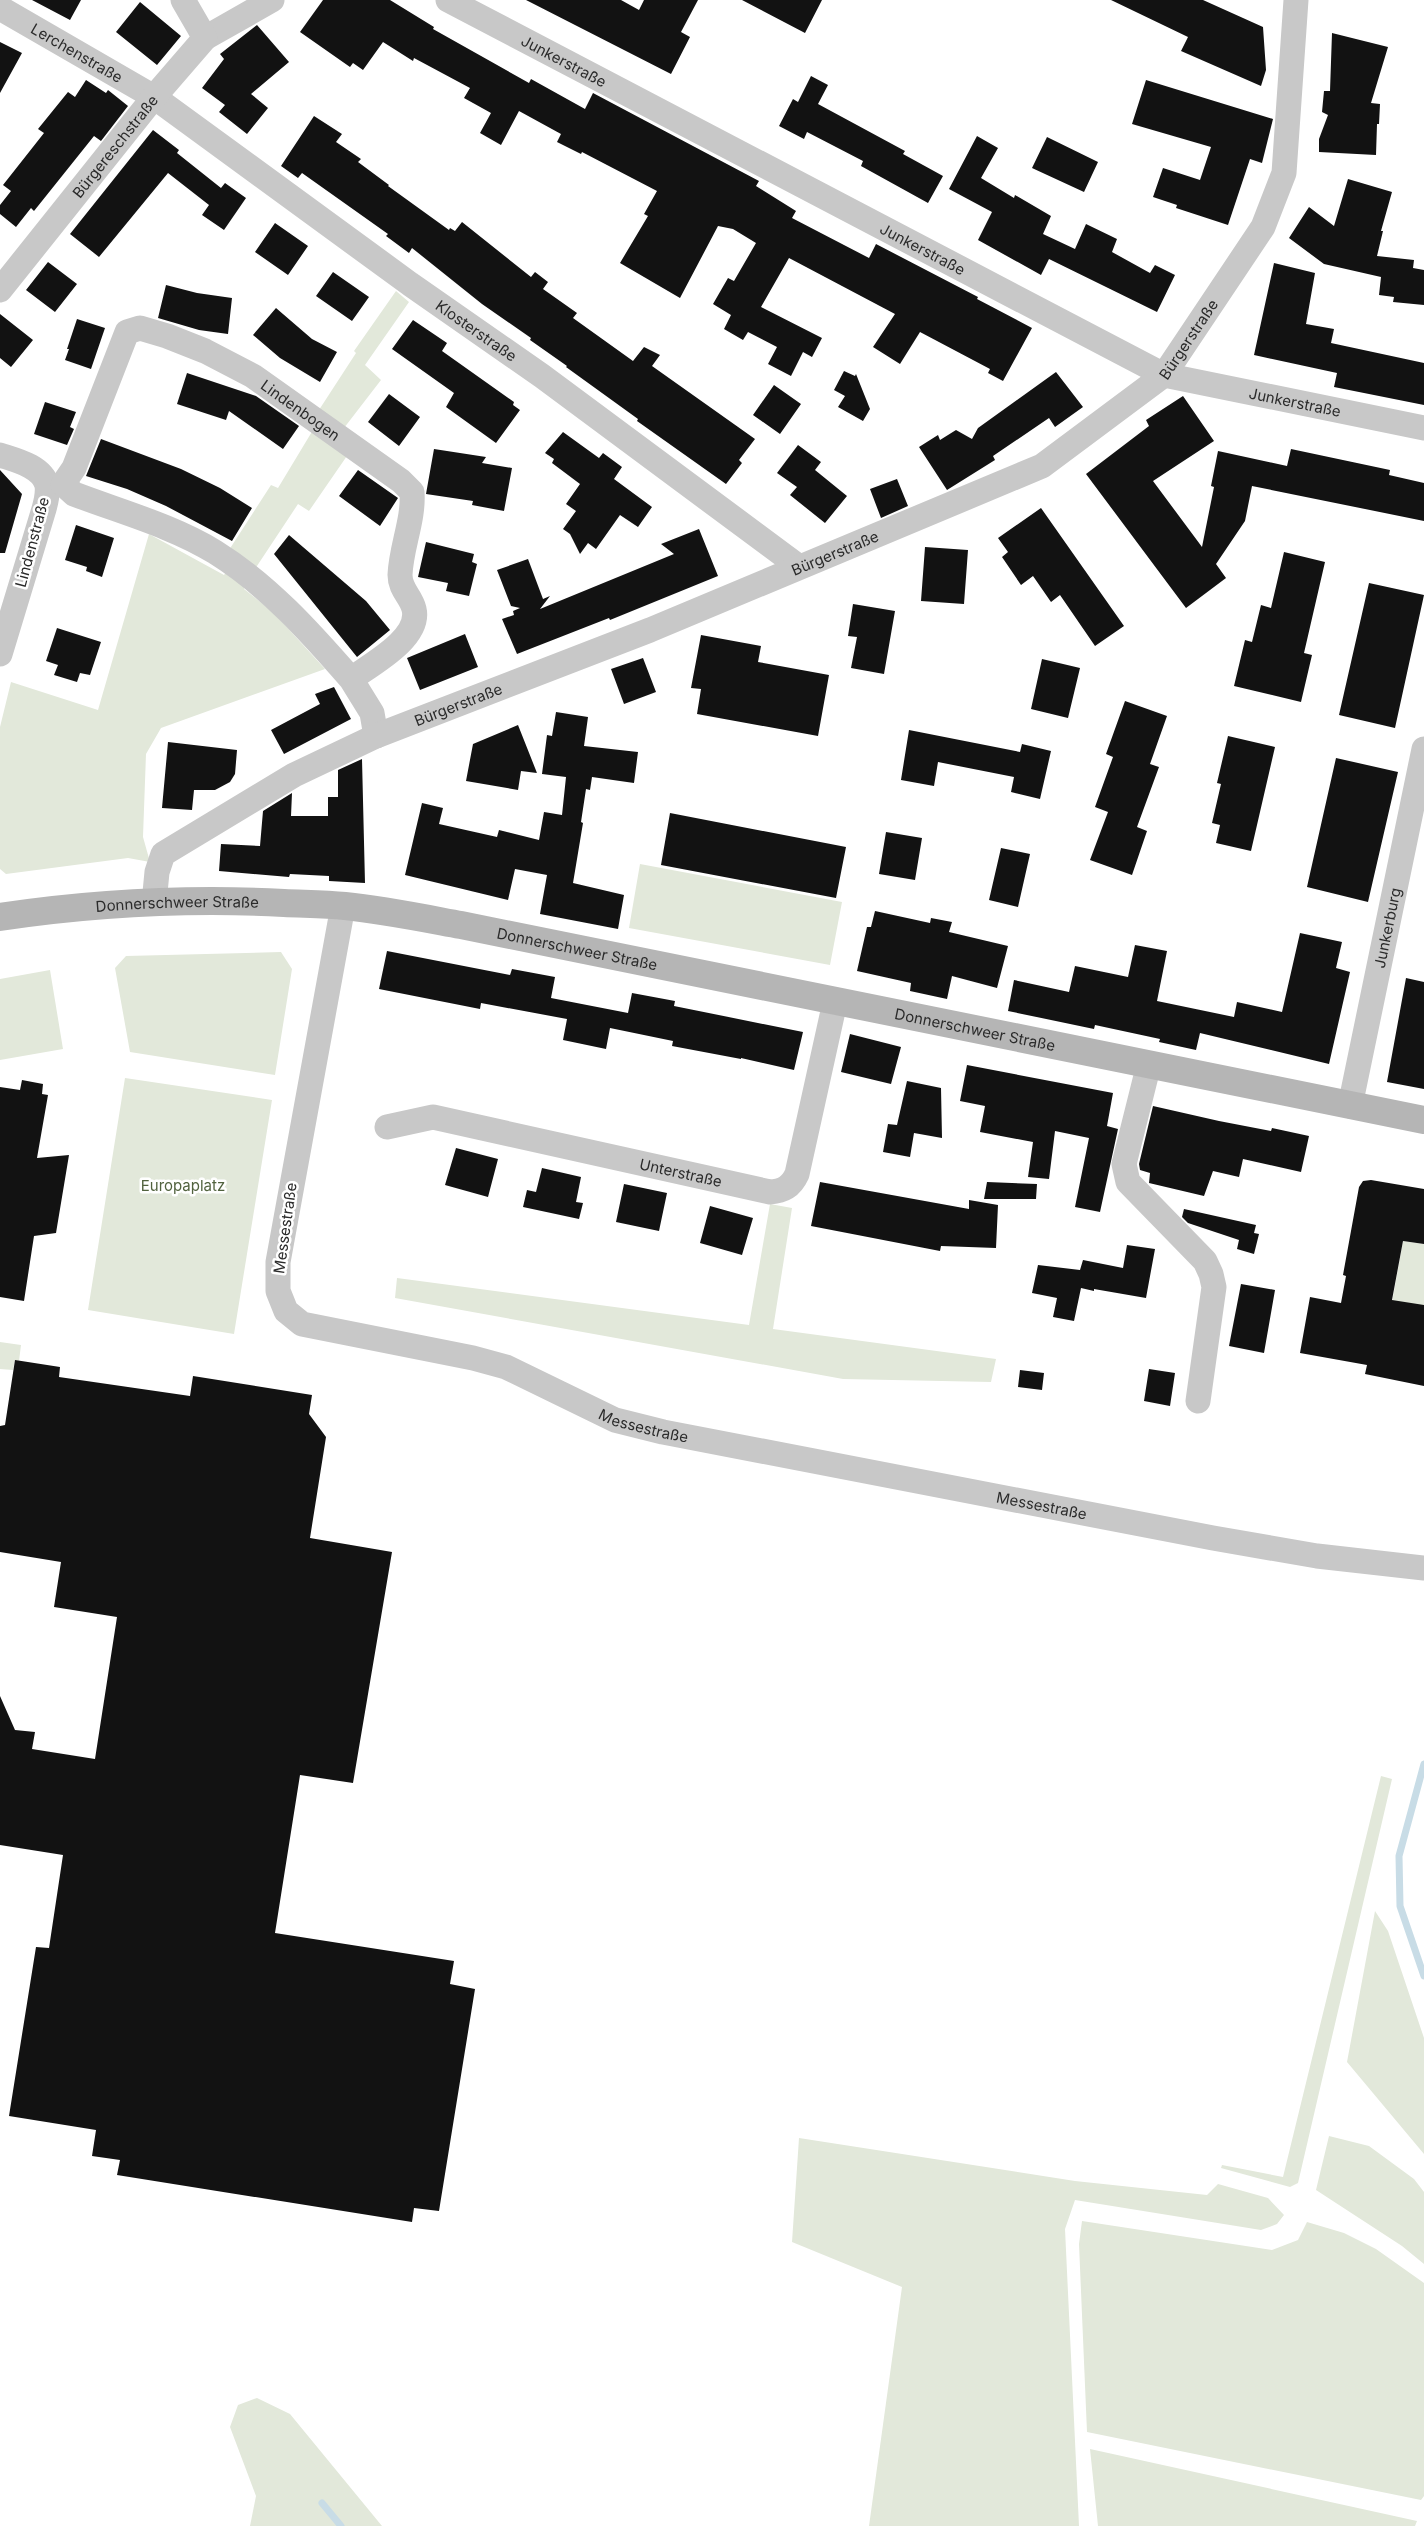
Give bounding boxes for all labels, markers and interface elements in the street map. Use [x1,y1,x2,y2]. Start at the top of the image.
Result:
street label: Lerchenstraße [28,19,126,86]
street label: Junkerstraße [518,31,610,91]
street label: Bürgereschstraße [68,91,162,202]
street label: Junkerstraße [877,219,969,279]
street label: Klosterstraße [432,295,521,365]
street label: Bürgerstraße [1154,295,1222,383]
street label: Lindenbogen [257,375,344,444]
street label: Junkerstraße [1247,383,1343,420]
street label: Lindenstraße [11,495,53,589]
street label: Bürgerstraße [788,526,881,579]
street label: Bürgerstraße [412,679,505,730]
street label: Junkerburg [1369,886,1405,970]
street label: Donnerschweer Straße [95,892,259,915]
street label: Donnerschweer Straße [495,923,659,974]
street label: Donnerschweer Straße [893,1004,1057,1055]
street label: Unterstraße [638,1154,724,1191]
park label: Europaplatz [141,1176,225,1195]
street label: Messestraße [269,1181,301,1275]
street label: Messestraße [596,1404,690,1446]
street label: Messestraße [995,1487,1089,1523]

